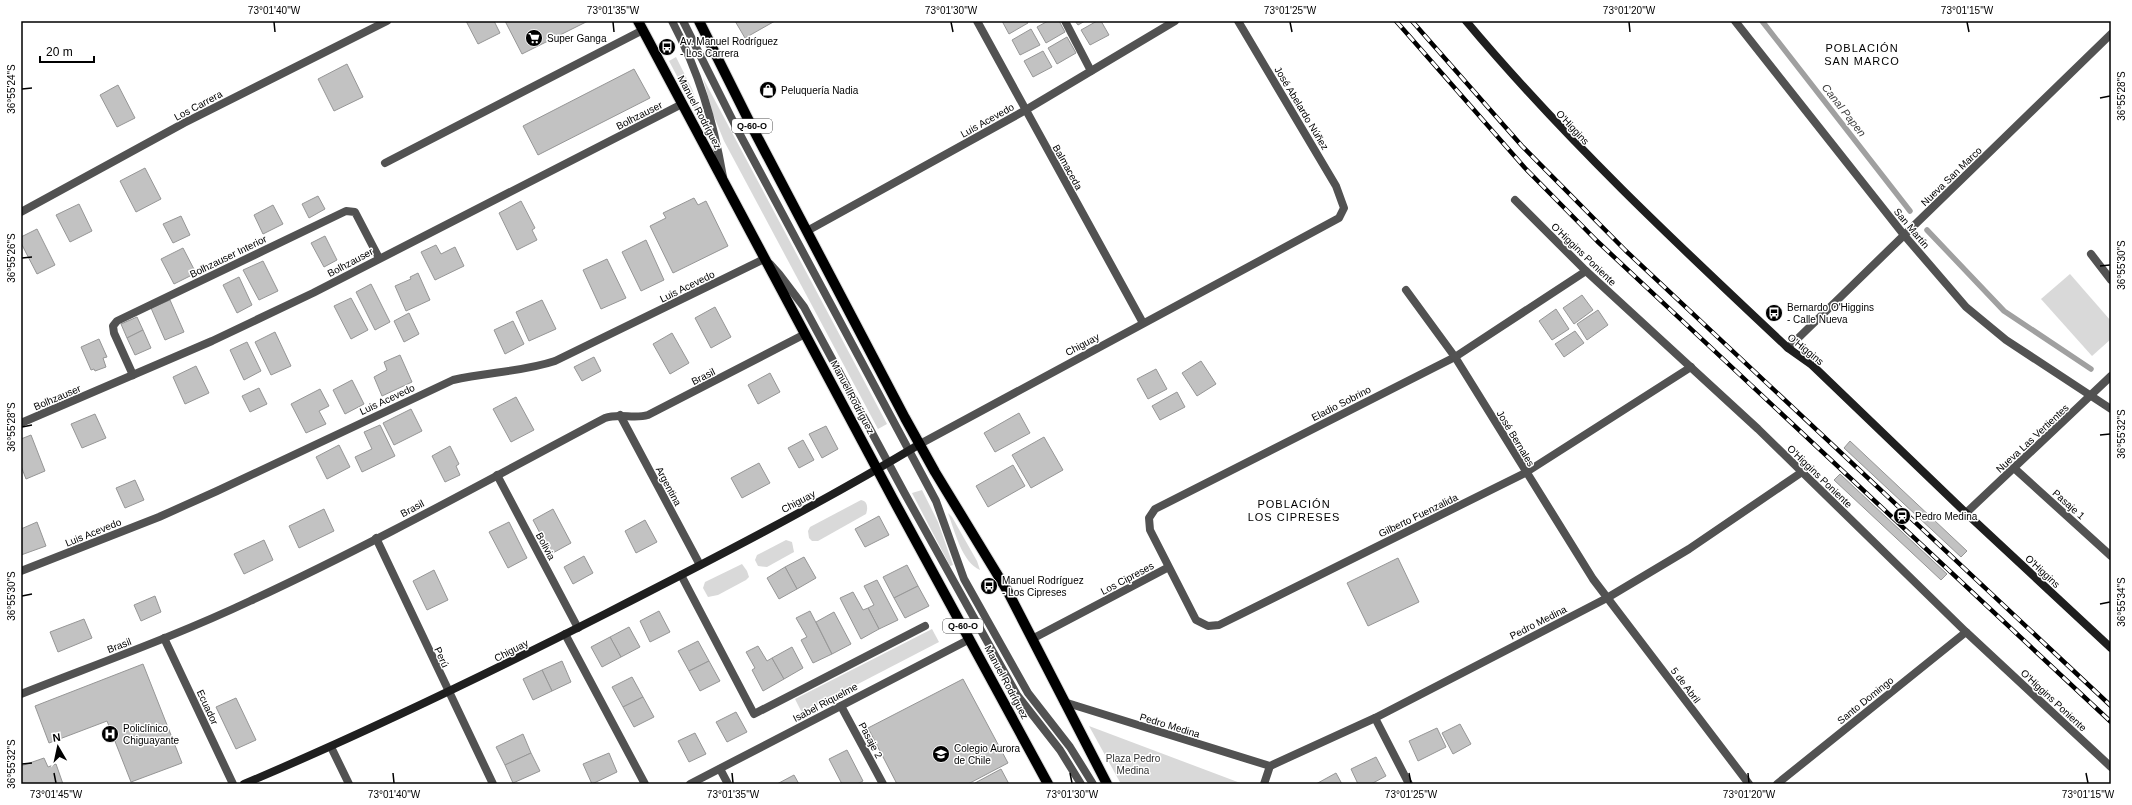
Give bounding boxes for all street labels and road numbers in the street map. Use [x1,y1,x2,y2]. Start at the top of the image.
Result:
street label: José Abelardo Núñez [1272,65,1331,152]
street label: Manuel Rodríguez [676,74,724,151]
street label: Los Carrera [172,88,225,123]
street label: Bolhzauser [614,99,665,132]
street label: Luis Acevedo [959,101,1016,140]
street label: O'Higgins [1554,108,1591,147]
road number: Q-60-O [732,119,772,133]
street label: Balmaceda [1051,143,1085,192]
street label: Nueva San Marco [1919,144,1984,208]
street label: San Martín [1892,206,1932,251]
street label: O'Higgins Poniente [1549,221,1618,288]
street label: Bolhzauser Interior [188,233,269,280]
street label: Bolhzauser [326,246,375,279]
street label: Luis Acevedo [658,268,717,304]
street label: Chiguay [1063,331,1101,358]
street label: O'Higgins [1785,332,1826,367]
street label: Manuel Rodríguez [829,359,877,436]
street label: Brasil [690,366,717,387]
street label: Bolhzauser [32,382,83,412]
street label: Luis Acevedo [358,382,417,417]
street label: Eladio Sobrino [1310,384,1373,423]
street label: Nueva Las Vertientes [1994,402,2071,475]
street label: José Bernales [1495,408,1537,468]
street label: O'Higgins Poniente [1785,443,1854,510]
street label: Argentina [654,465,684,508]
street label: Pasaje 1 [2051,487,2087,522]
street label: Chiguay [779,488,817,515]
street label: Gilberto Fuenzalida [1377,491,1460,539]
street label: Brasil [399,498,426,519]
street label: Luis Acevedo [64,516,123,549]
street label: Bolivia [534,531,558,562]
street label: O'Higgins [2023,553,2062,590]
street label: Los Cipreses [1099,560,1156,597]
street label: Pedro Medina [1508,603,1569,641]
road number: Q-60-O [943,619,983,633]
street label: Brasil [106,636,133,655]
street label: Chiguay [492,637,530,664]
street label: Manuel Rodríguez [983,644,1031,721]
street label: Perú [432,645,451,669]
street label: 5 de Abril [1669,665,1703,705]
street label: O'Higgins Poniente [2019,667,2089,734]
street label: Santo Domingo [1835,674,1896,726]
street label: Isabel Riquelme [791,681,860,724]
street label: Ecuador [195,688,221,727]
street label: Pedro Medina [1138,711,1202,740]
street label: Pasaje 2 [857,720,885,760]

